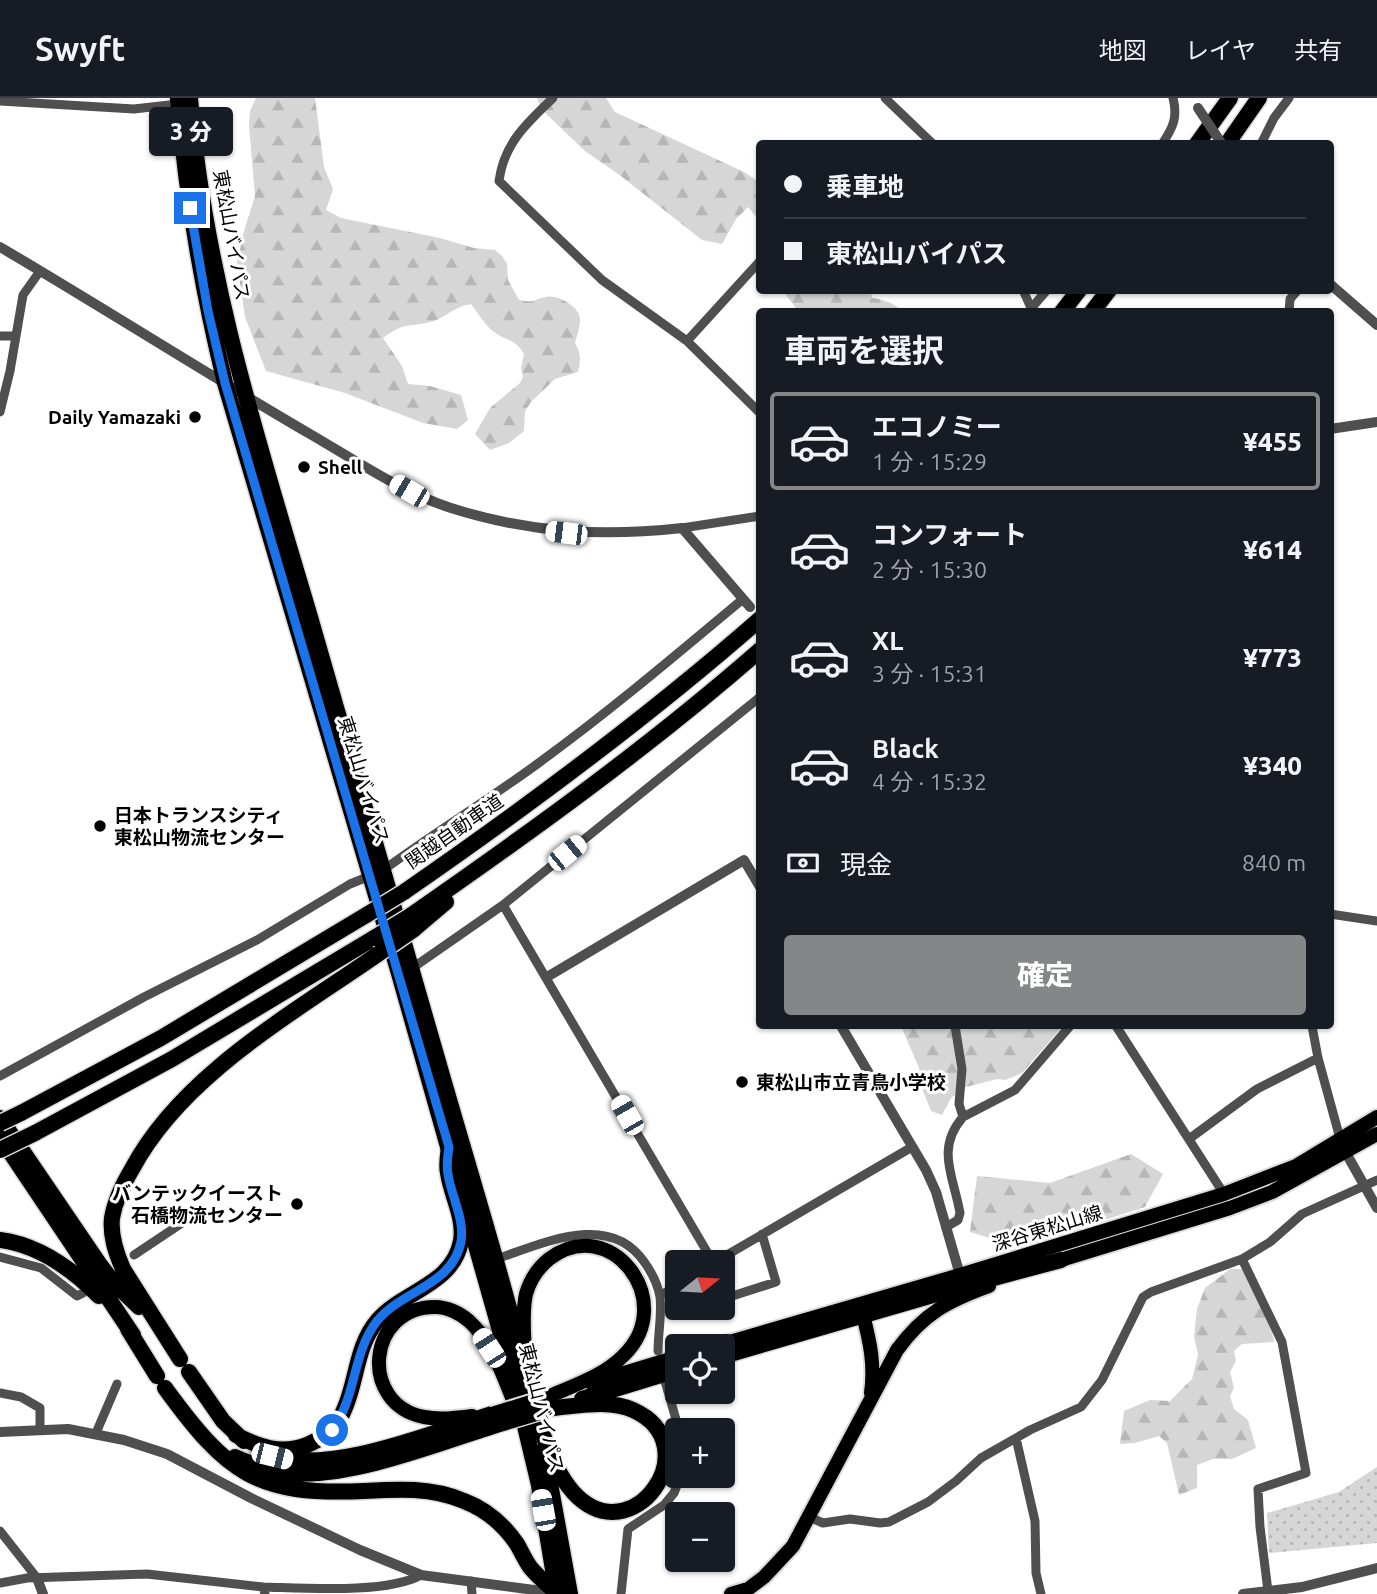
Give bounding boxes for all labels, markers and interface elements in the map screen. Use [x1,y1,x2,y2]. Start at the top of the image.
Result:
text: Swyft [35,30,125,67]
text: 地図 [1099,37,1147,64]
text: レイヤ [1185,37,1256,64]
text: 共有 [1294,37,1342,64]
callout: 3 分 [148,106,232,155]
text: 3 分 [170,119,212,144]
street label: 東松山バイパス [210,168,254,302]
text: 乗車地 [826,172,904,201]
route end [174,192,206,224]
text: 東松山バイパス [826,239,1007,268]
text: 車両を選択 [784,332,944,368]
place label: Daily Yamazaki [48,406,181,428]
marker: Daily Yamazaki [187,409,203,425]
icon: car [788,410,851,473]
text: エコノミー [872,412,1002,441]
text: ¥455 [1243,427,1302,456]
text: 1 分 · 15:29 [872,449,987,474]
place label: Shell [318,456,363,478]
marker: Shell [296,459,312,475]
car [386,471,433,511]
icon: car [788,518,851,581]
car [544,520,589,546]
text: コンフォート [872,520,1027,549]
text: ¥614 [1243,535,1302,564]
text: 2 分 · 15:30 [872,557,987,582]
icon: car [788,626,851,689]
text: XL [872,626,903,655]
text: ¥773 [1243,643,1302,672]
text: 3 分 · 15:31 [872,661,987,686]
street label: 東松山バイパス [334,713,394,847]
icon: car [788,734,851,797]
text: Black [872,734,939,763]
text: ¥340 [1243,751,1302,780]
text: 4 分 · 15:32 [872,769,987,794]
street label: 関越自動車道 [401,789,507,873]
place label: 日本トランスシティ 東松山物流センター [114,804,285,848]
marker: 日本トランスシティ 東松山物流センター [92,818,108,834]
car [545,832,590,874]
icon: cash [784,844,822,882]
text: 現金 [840,850,892,879]
text: 840 m [1242,850,1306,875]
button: 確定 [784,935,1306,1015]
place label: 東松山市立青鳥小学校 [756,1071,946,1093]
marker: 東松山市立青鳥小学校 [734,1074,750,1090]
car [608,1092,647,1138]
place label: バンテックイースト 石橋物流センター [112,1182,283,1226]
marker: バンテックイースト 石橋物流センター [289,1196,305,1212]
street label: 深谷東松山線 [989,1201,1105,1255]
north arrow [665,1250,735,1320]
map controls [665,1250,735,1572]
car [469,1325,510,1371]
button: locate [665,1334,735,1404]
street label: 東松山バイパス [515,1341,569,1475]
route start [316,1414,348,1446]
button: + [665,1418,735,1488]
car [250,1441,295,1471]
car [530,1487,557,1533]
button: − [665,1502,735,1572]

